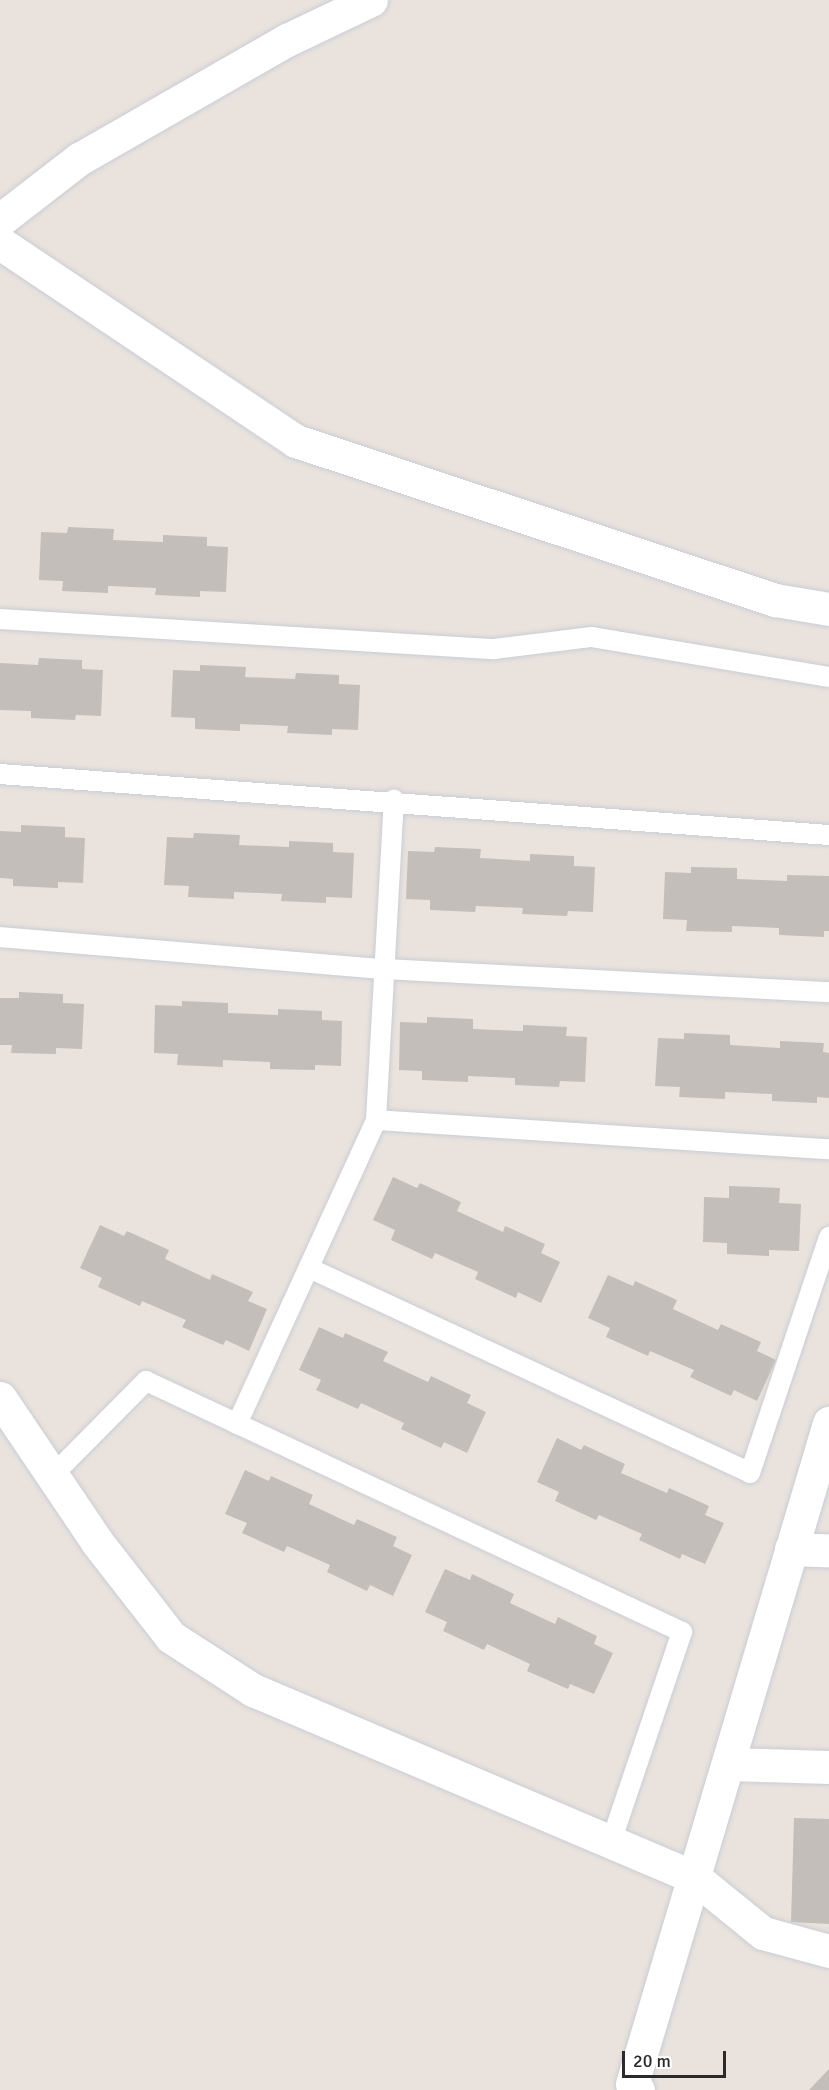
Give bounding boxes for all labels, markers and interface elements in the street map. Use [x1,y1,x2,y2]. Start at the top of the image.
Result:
scale bar [625,2039,728,2077]
text: 20 m [633,2050,671,2072]

